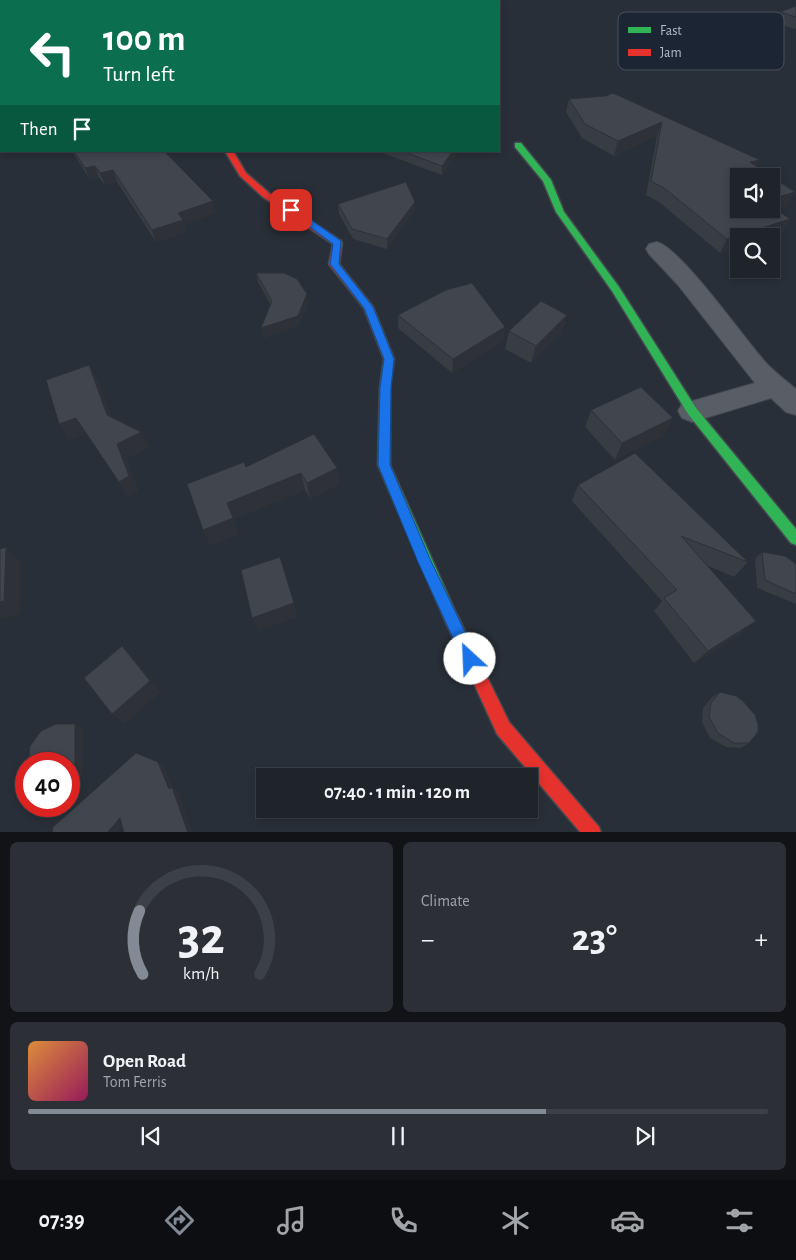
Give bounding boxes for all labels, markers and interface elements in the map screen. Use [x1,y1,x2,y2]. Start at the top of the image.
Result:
legend [618,12,784,70]
icon: left [20,20,85,85]
text: 100 m [103,22,186,57]
text: Fast [660,24,682,38]
text: Jam [660,46,682,60]
text: Turn left [103,63,175,85]
icon: arrive [68,115,96,143]
text: Then [20,120,58,139]
map controls [730,168,780,278]
button: sound [730,168,780,218]
pin [270,189,312,231]
icon: arrive [277,196,305,224]
button: search [730,228,780,278]
position arrow [443,632,495,684]
speed limit sign: 40 [15,752,80,817]
text: 07:40 · 1 min · 120 m [324,783,470,802]
text: Climate [421,893,470,909]
text: 32 [178,911,225,963]
text: 23° [572,920,617,958]
text: − [421,926,434,954]
text: + [755,926,768,954]
text: km/h [183,965,220,983]
text: Open Road [103,1052,186,1071]
text: Tom Ferris [103,1074,167,1090]
icon: previous [137,1122,165,1150]
icon: pause [384,1122,412,1150]
icon: next [631,1122,659,1150]
icon: directions [162,1203,197,1238]
icon: music [274,1203,309,1238]
icon: phone [386,1203,421,1238]
icon: climate [498,1203,533,1238]
icon: car [610,1203,645,1238]
icon: filters [722,1203,757,1238]
text: 07:39 [39,1209,85,1231]

